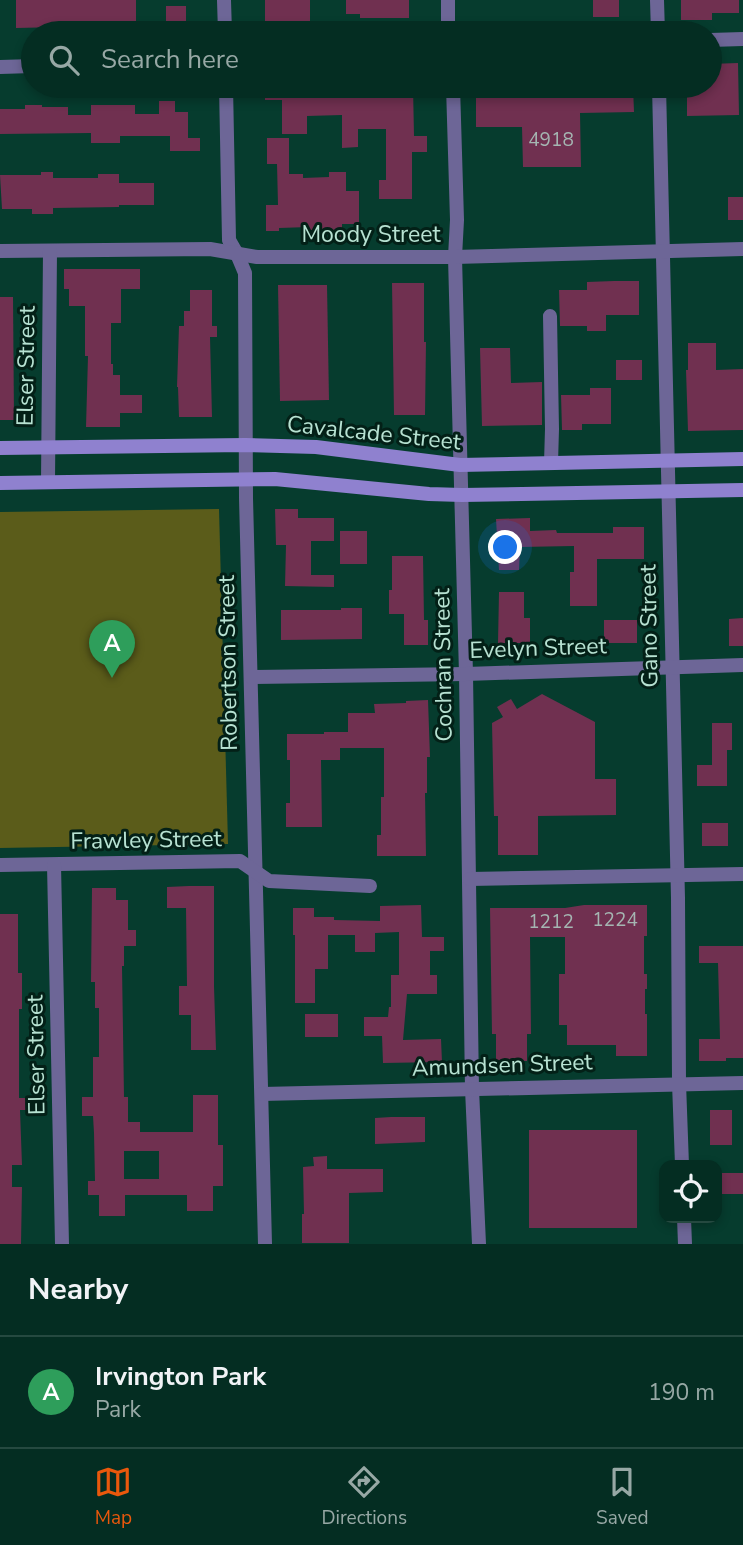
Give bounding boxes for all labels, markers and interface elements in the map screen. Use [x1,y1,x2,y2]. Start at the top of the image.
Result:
search box [21,21,722,98]
icon: search [45,41,83,79]
text: Search here [101,42,239,77]
house number: 4918 [528,127,574,153]
street label: Moody Street [301,219,442,250]
street label: Elser Street [9,305,43,426]
street label: Cavalcade Street [285,408,463,458]
your location [488,530,522,564]
street label: Gano Street [632,563,666,688]
street label: Robertson Street [211,574,245,751]
street label: Cochran Street [426,587,460,742]
pin: A [89,620,135,678]
street label: Evelyn Street [469,630,608,666]
street label: Frawley Street [70,823,223,857]
house number: 1224 [592,907,638,933]
house number: 1212 [528,909,574,935]
street label: Elser Street [19,994,53,1115]
street label: Amundsen Street [411,1046,594,1084]
map controls [659,1160,722,1223]
button: locate [659,1160,722,1223]
text: Nearby [28,1269,128,1310]
text: Irvington Park [95,1359,266,1394]
text: A [42,1377,60,1408]
text: 190 m [648,1377,715,1408]
text: Park [95,1394,141,1425]
tab: Map [94,1463,132,1531]
tab: Directions [321,1463,407,1531]
tab: Saved [596,1463,649,1531]

